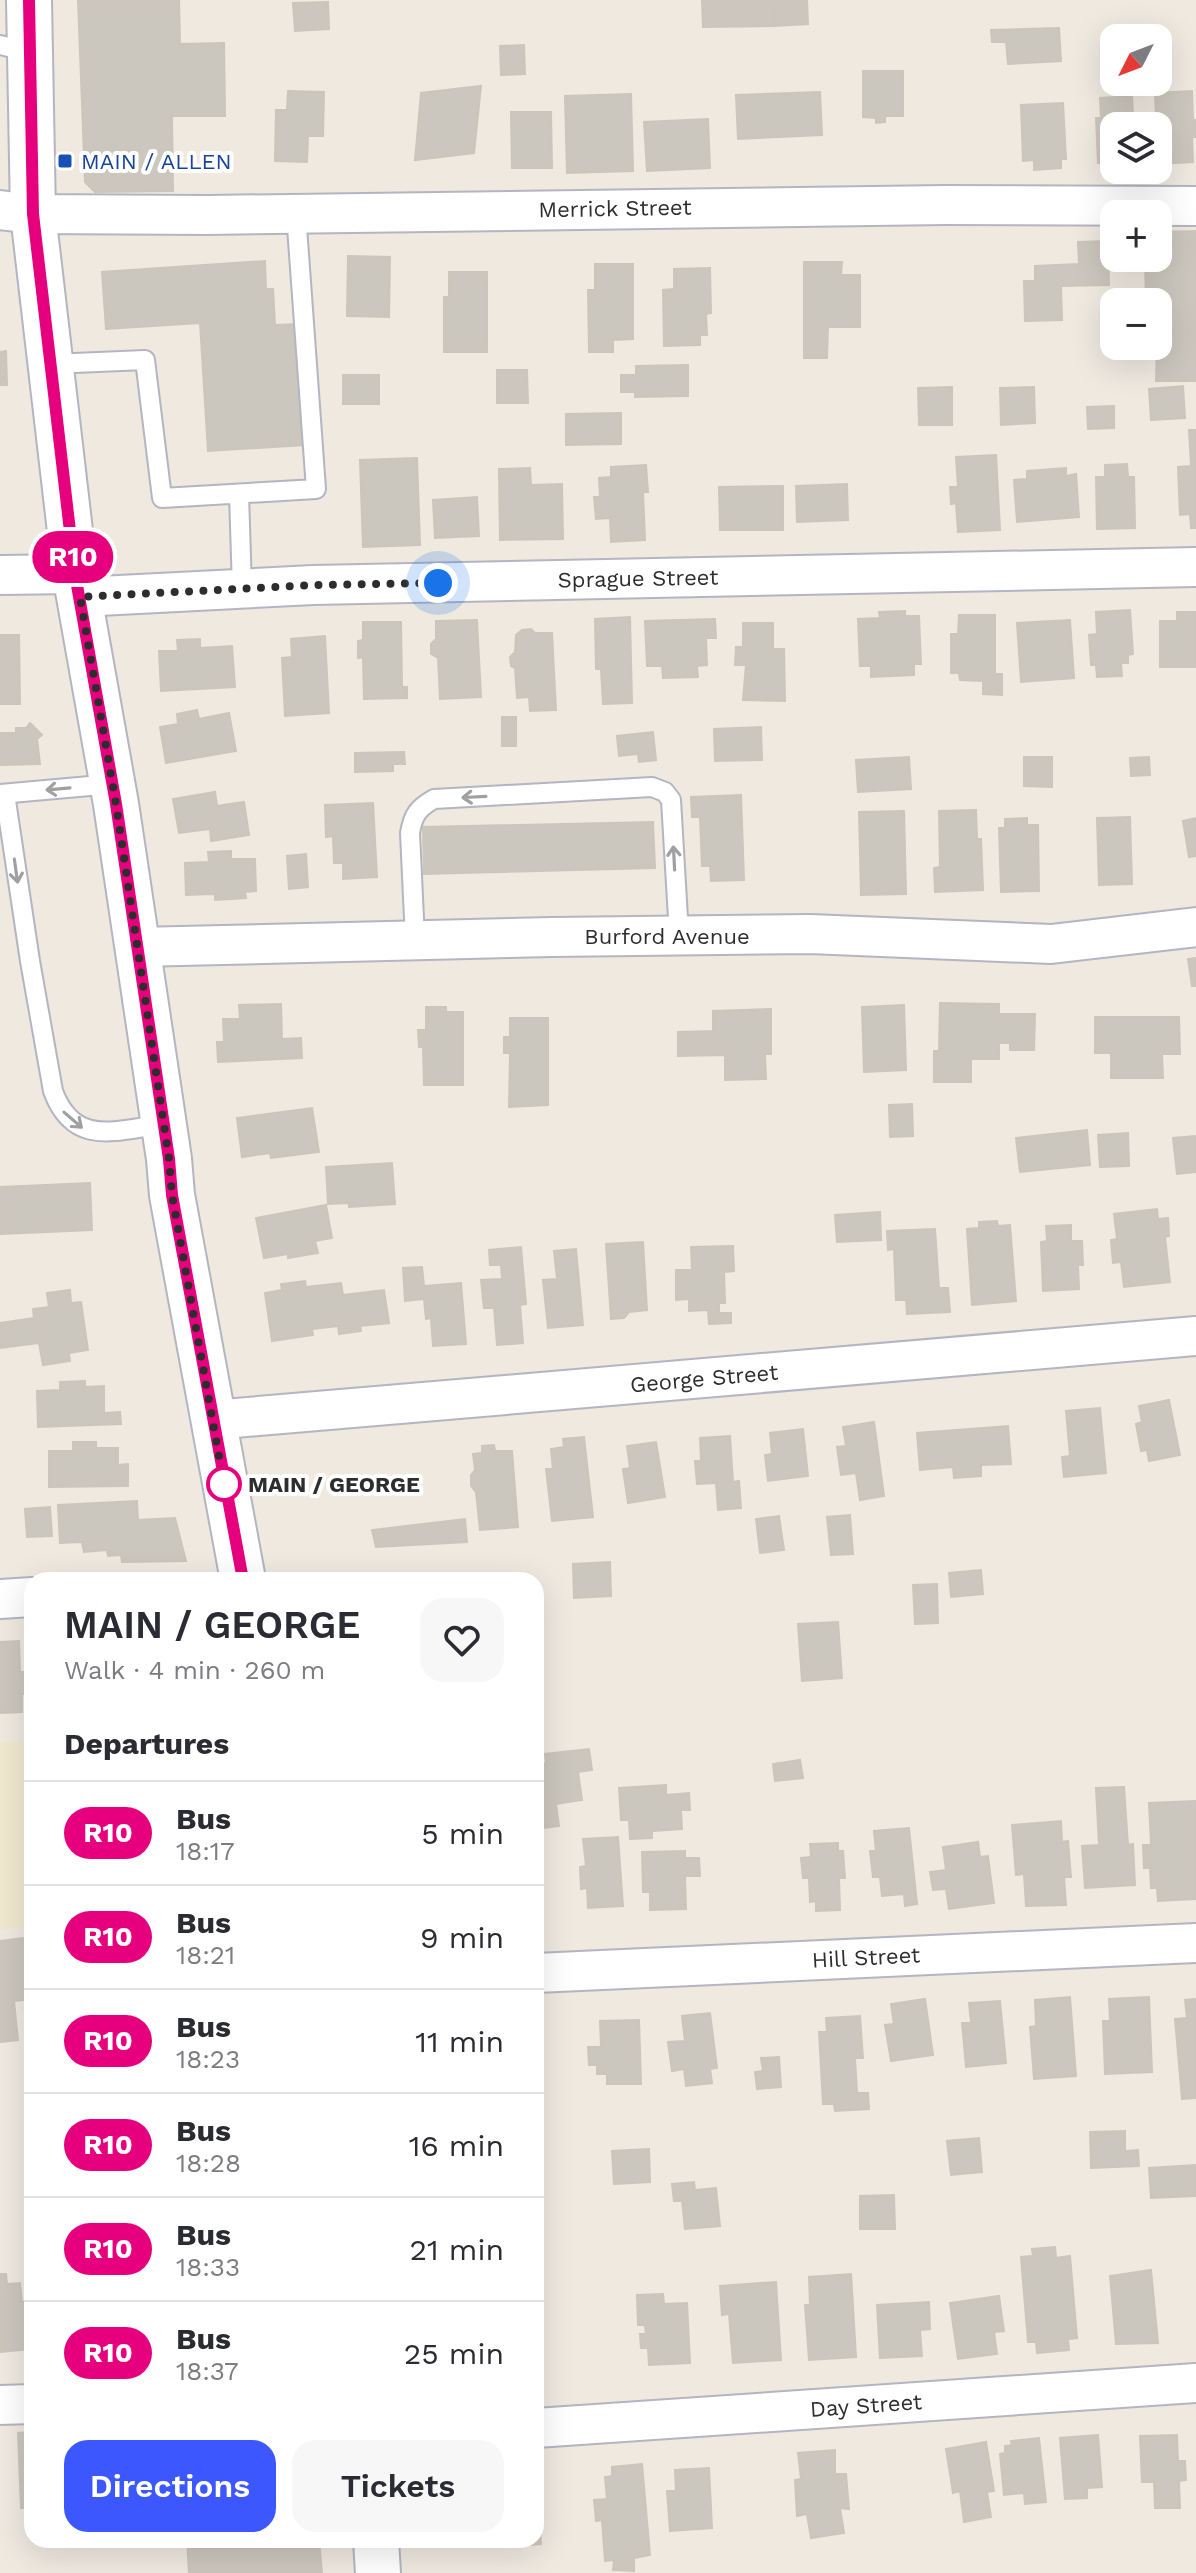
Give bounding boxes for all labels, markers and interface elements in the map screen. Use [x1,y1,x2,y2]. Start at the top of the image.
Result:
north arrow [1100,24,1172,96]
map controls [1100,24,1172,360]
button: layers [1100,112,1172,184]
place label: MAIN / ALLEN [81,149,232,174]
marker: MAIN / ALLEN [56,152,74,170]
street label: Merrick Street [538,195,692,222]
button: + [1100,200,1172,272]
button: − [1100,288,1172,360]
line badge: R10 [27,531,119,583]
text: R10 [48,540,98,573]
your location [418,563,458,603]
street label: Sprague Street [557,565,719,592]
one-way arrow [46,782,72,797]
one-way arrow [461,790,488,805]
one-way arrow [666,845,681,872]
one-way arrow [9,858,24,883]
street label: Burford Avenue [584,924,750,949]
one-way arrow [62,1111,82,1129]
street label: George Street [629,1360,779,1397]
marker: MAIN / GEORGE [207,1467,241,1501]
place label: MAIN / GEORGE [248,1472,420,1497]
button: heart [420,1598,504,1682]
text: MAIN / GEORGE [64,1603,360,1647]
text: Walk · 4 min · 260 m [64,1655,325,1685]
text: Departures [64,1726,229,1761]
text: Bus [176,1801,231,1836]
text: R10 [83,1816,133,1849]
text: 5 min [421,1816,504,1851]
text: 18:17 [176,1836,235,1866]
text: Bus [176,1905,231,1940]
text: R10 [83,1920,133,1953]
text: 9 min [420,1920,504,1955]
text: 18:21 [176,1940,235,1970]
street label: Hill Street [811,1942,921,1973]
text: Bus [176,2009,231,2044]
text: R10 [83,2024,133,2057]
text: 11 min [415,2024,504,2059]
text: 18:23 [176,2044,240,2074]
text: Bus [176,2113,231,2148]
text: R10 [83,2128,133,2161]
text: 16 min [409,2128,504,2163]
text: 18:28 [176,2148,241,2178]
text: Bus [176,2217,231,2252]
text: R10 [83,2232,133,2265]
text: 21 min [409,2232,504,2267]
text: 18:33 [176,2252,240,2282]
text: Bus [176,2321,231,2356]
text: R10 [83,2336,133,2369]
text: 25 min [404,2336,504,2371]
text: 18:37 [176,2356,239,2386]
street label: Day Street [809,2389,923,2422]
button: Directions [64,2440,276,2532]
button: Tickets [292,2440,504,2532]

